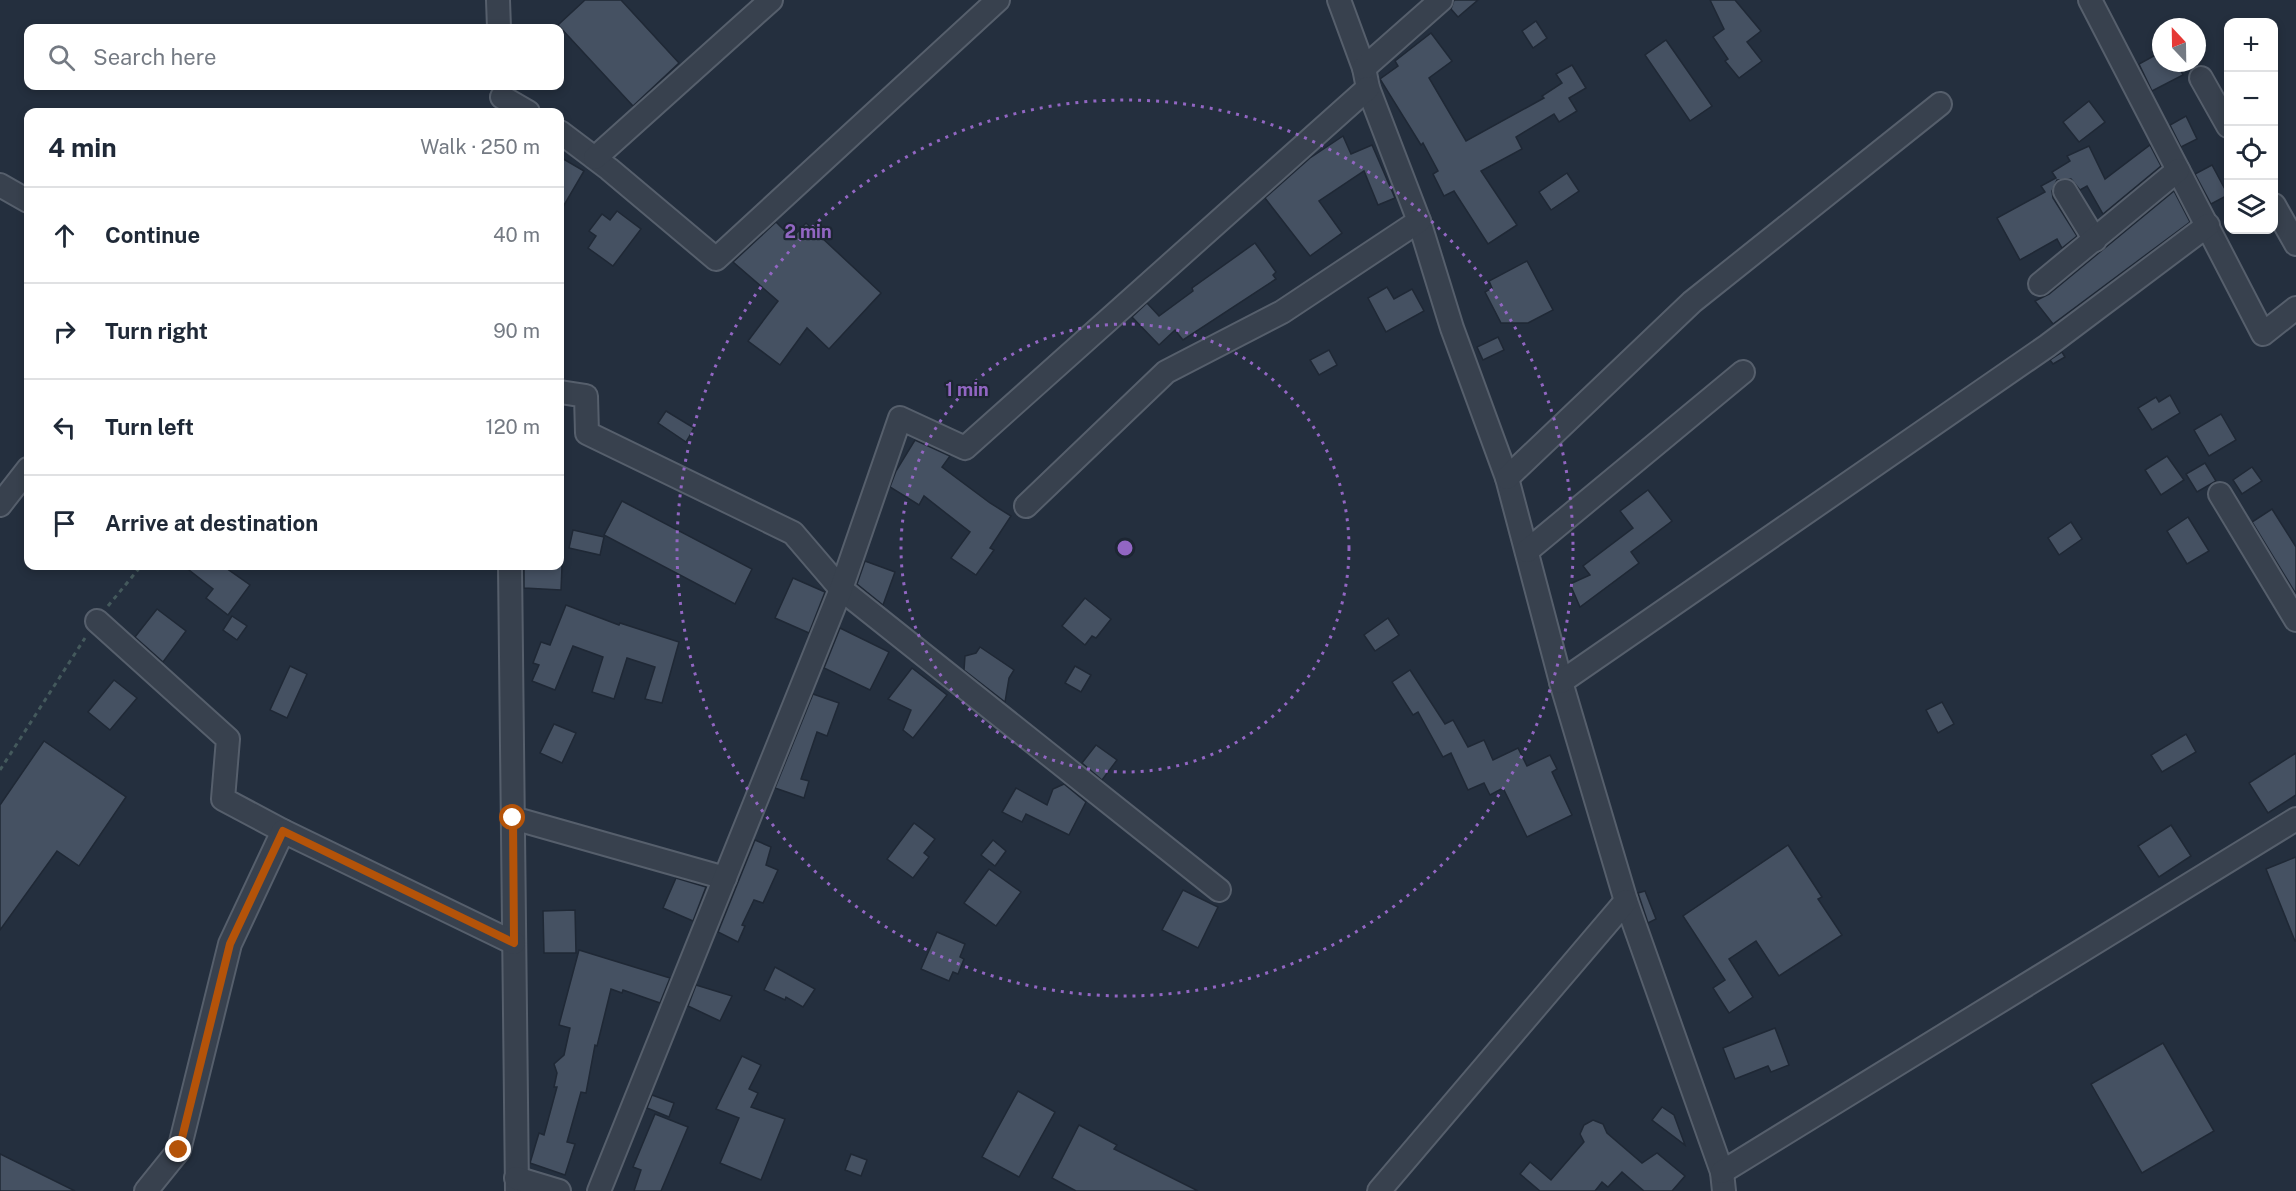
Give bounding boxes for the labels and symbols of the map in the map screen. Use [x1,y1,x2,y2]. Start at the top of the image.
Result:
north arrow [2152,18,2206,72]
text: 2 min [784,221,832,242]
text: 1 min [945,379,989,400]
centre of rings [1115,538,1135,558]
route start [499,804,525,830]
route end [165,1136,191,1162]

